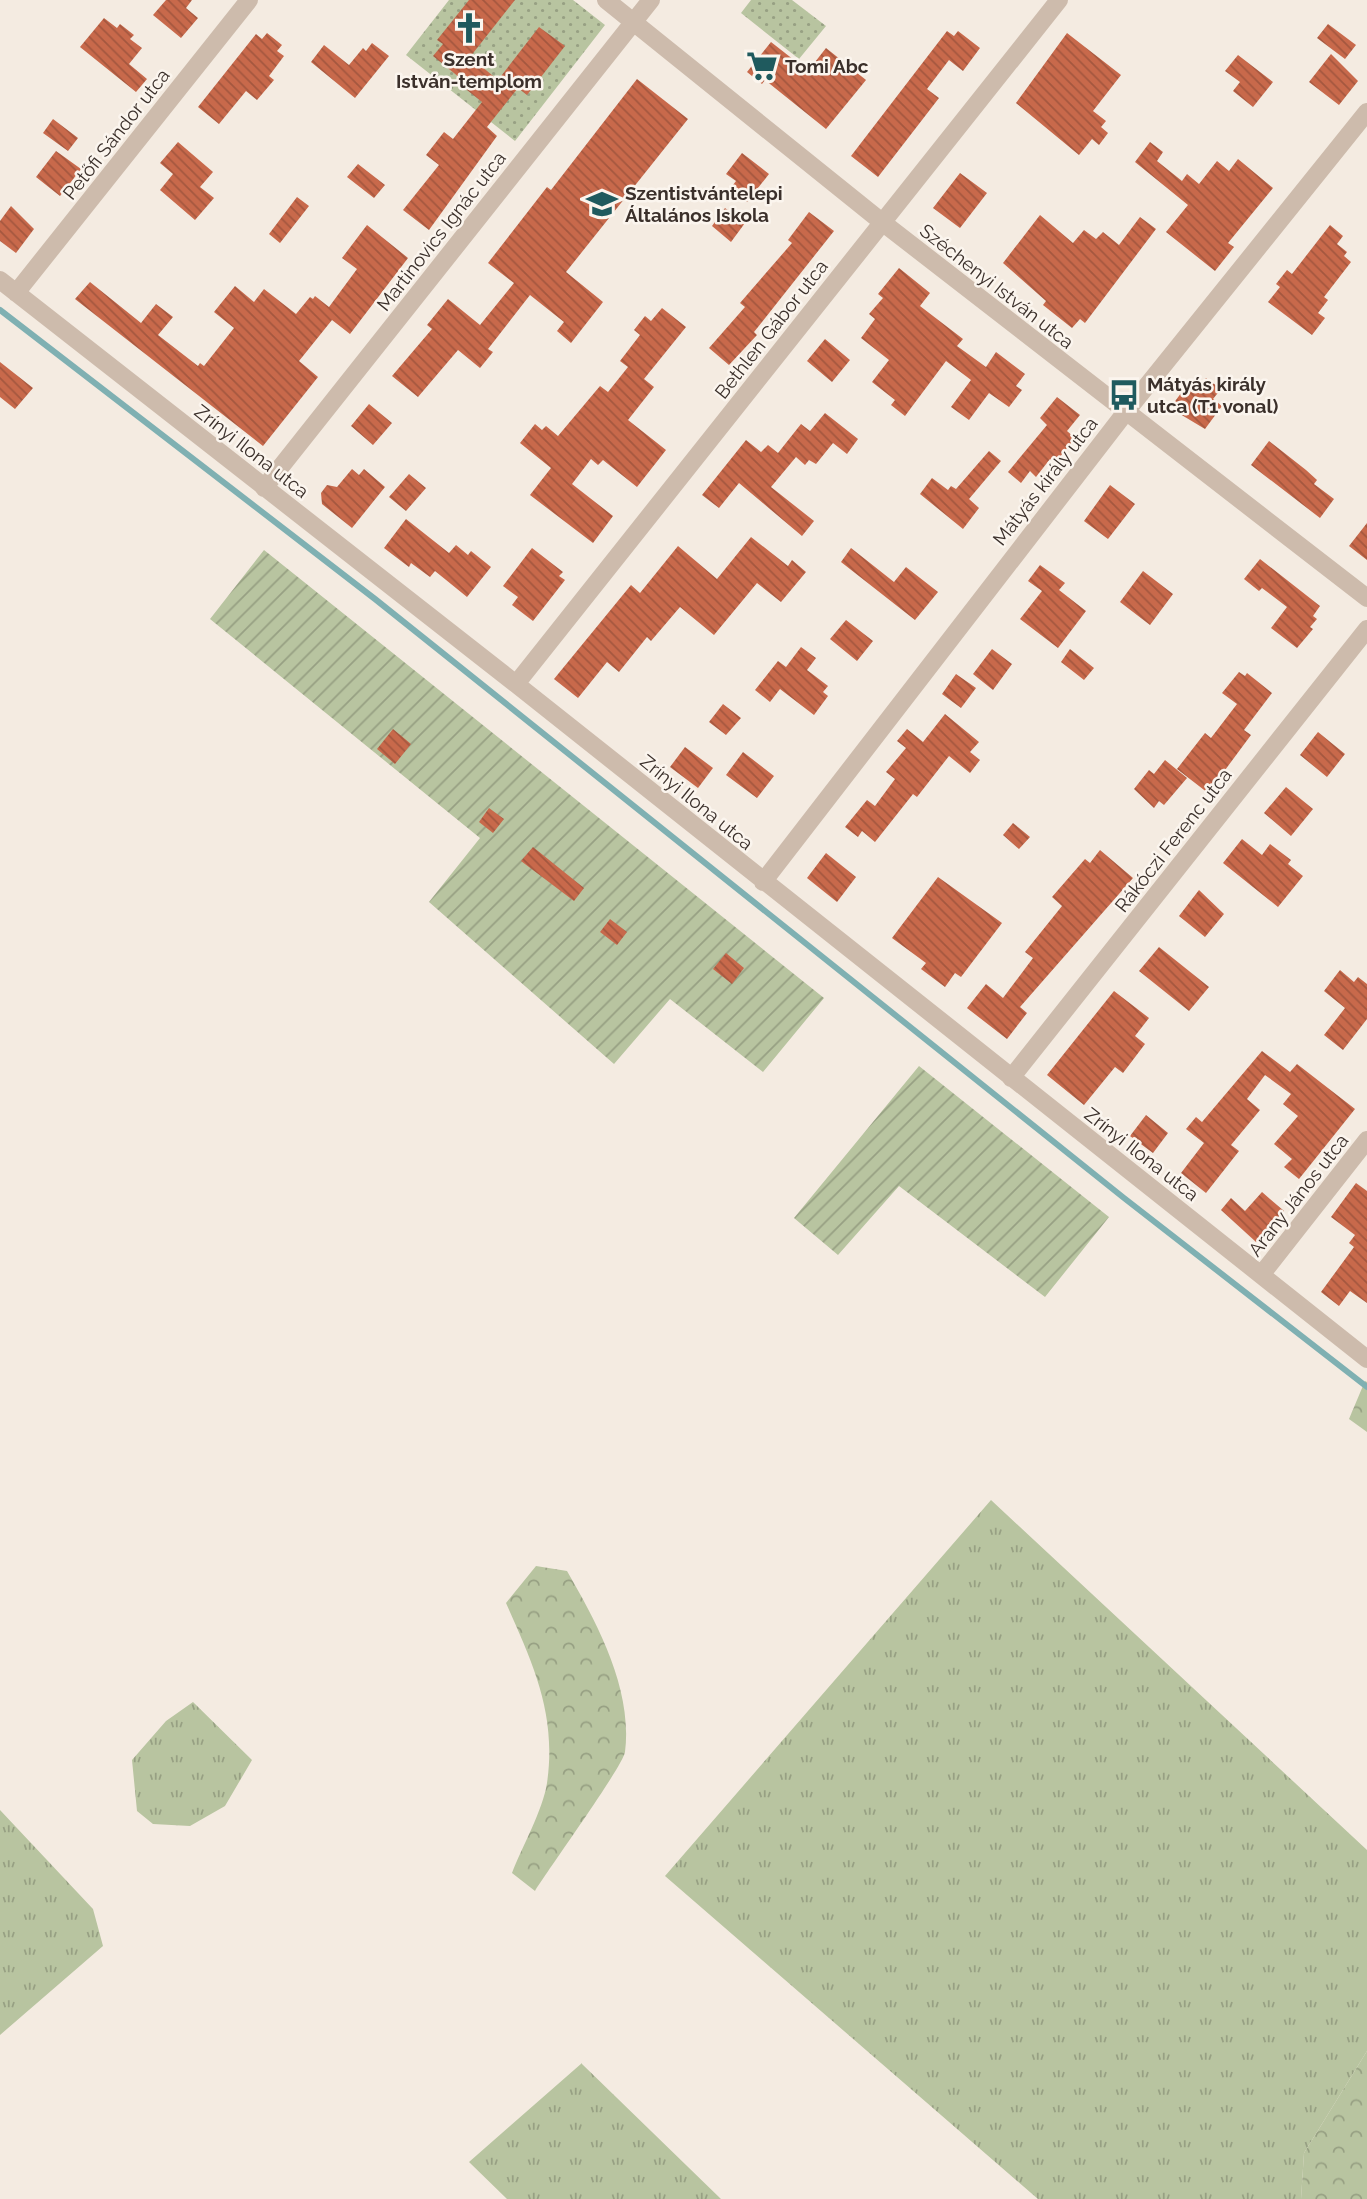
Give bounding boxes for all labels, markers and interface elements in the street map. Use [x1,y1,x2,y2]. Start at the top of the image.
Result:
church icon: Szent István-templom [452,11,486,45]
place label: Szent István-templom [396,48,542,92]
supermarket icon: Tomi Abc [745,49,779,83]
place label: Tomi Abc [785,55,869,77]
street label: Petőfi Sándor utca [58,64,174,204]
street label: Martinovics Ignác utca [372,147,510,315]
place label: Szentistvántelepi Általános Iskola [625,182,783,226]
school or university icon: Szentistvántelepi Általános Iskola [585,187,619,221]
street label: Széchenyi István utca [916,219,1078,353]
street label: Bethlen Gábor utca [710,255,832,403]
place label: Mátyás király utca (T1 vonal) [1147,373,1279,417]
bus stop icon: Mátyás király utca (T1 vonal) [1107,378,1141,412]
street label: Zrínyi Ilona utca [191,400,313,502]
street label: Mátyás király utca [988,413,1102,549]
street label: Zrínyi Ilona utca [636,750,758,854]
street label: Rákóczi Ferenc utca [1110,764,1236,916]
street label: Zrínyi Ilona utca [1081,1103,1203,1205]
street label: Arany János utca [1244,1130,1352,1260]

